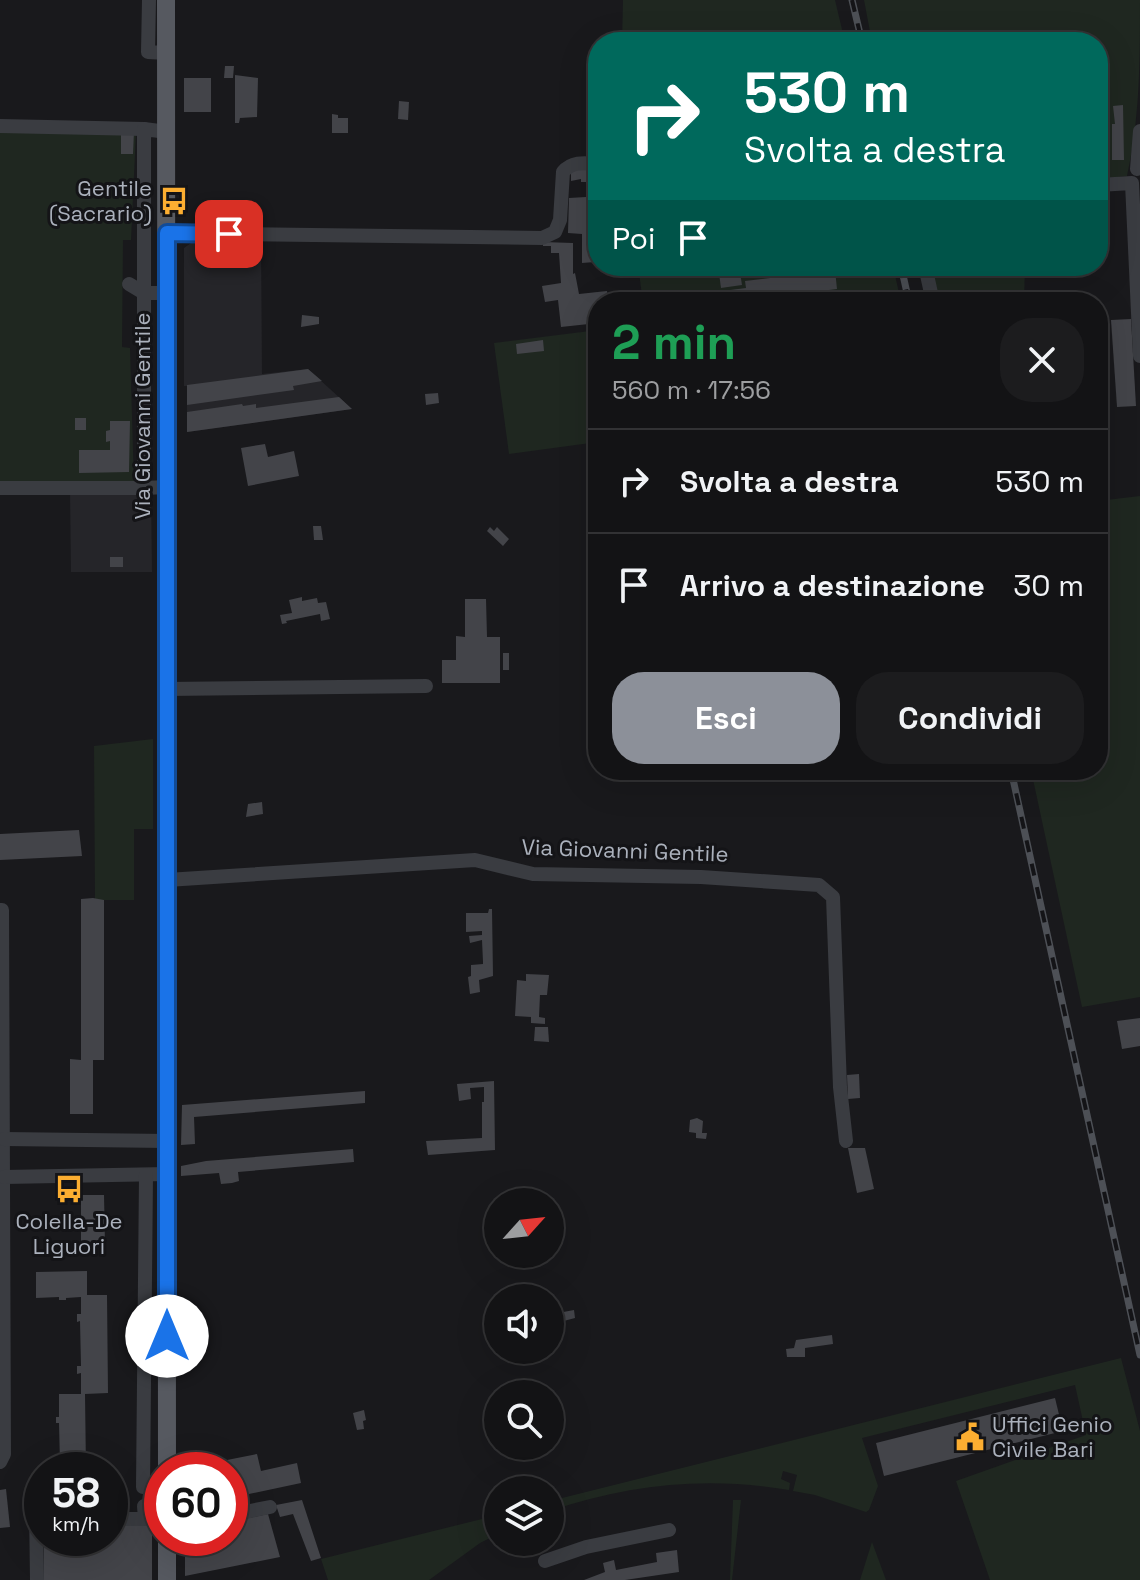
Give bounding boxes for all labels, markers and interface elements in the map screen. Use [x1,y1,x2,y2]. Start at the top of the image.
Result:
text: 530 m [744,57,910,128]
icon: right [612,64,716,168]
text: Svolta a destra [744,127,1005,173]
place label: Gentile (Sacrario) [49,174,152,227]
bus stop icon: Gentile (Sacrario) [159,186,189,216]
pin [195,200,263,268]
icon: arrive [207,212,251,256]
icon: arrive [671,216,715,260]
text: Poi [612,219,655,258]
street label: Via Giovanni Gentile [128,312,156,520]
text: 2 min [612,312,736,373]
button: close [1000,318,1084,402]
text: 560 m · 17:56 [612,373,771,407]
icon: right [612,459,656,503]
text: Svolta a destra [680,462,899,501]
text: 530 m [995,462,1084,501]
icon: arrive [612,563,656,607]
text: Arrivo a destinazione [680,566,985,605]
text: 30 m [1013,566,1084,605]
button: Esci [612,672,840,764]
button: Condividi [856,672,1084,764]
street label: Via Giovanni Gentile [521,832,729,868]
bus stop icon: Colella-De Liguori [54,1174,84,1204]
north arrow [484,1188,564,1268]
map controls [484,1188,564,1556]
place label: Colella-De Liguori [16,1207,123,1260]
button: sound [484,1284,564,1364]
position arrow [125,1294,209,1378]
button: search [484,1380,564,1460]
place label: Uffici Genio Civile Bari [992,1410,1113,1463]
public building icon: Uffici Genio Civile Bari [955,1422,985,1452]
speed limit sign: 60 [144,1452,248,1556]
text: 58 [52,1468,100,1519]
button: layers [484,1476,564,1556]
text: km/h [52,1511,100,1537]

